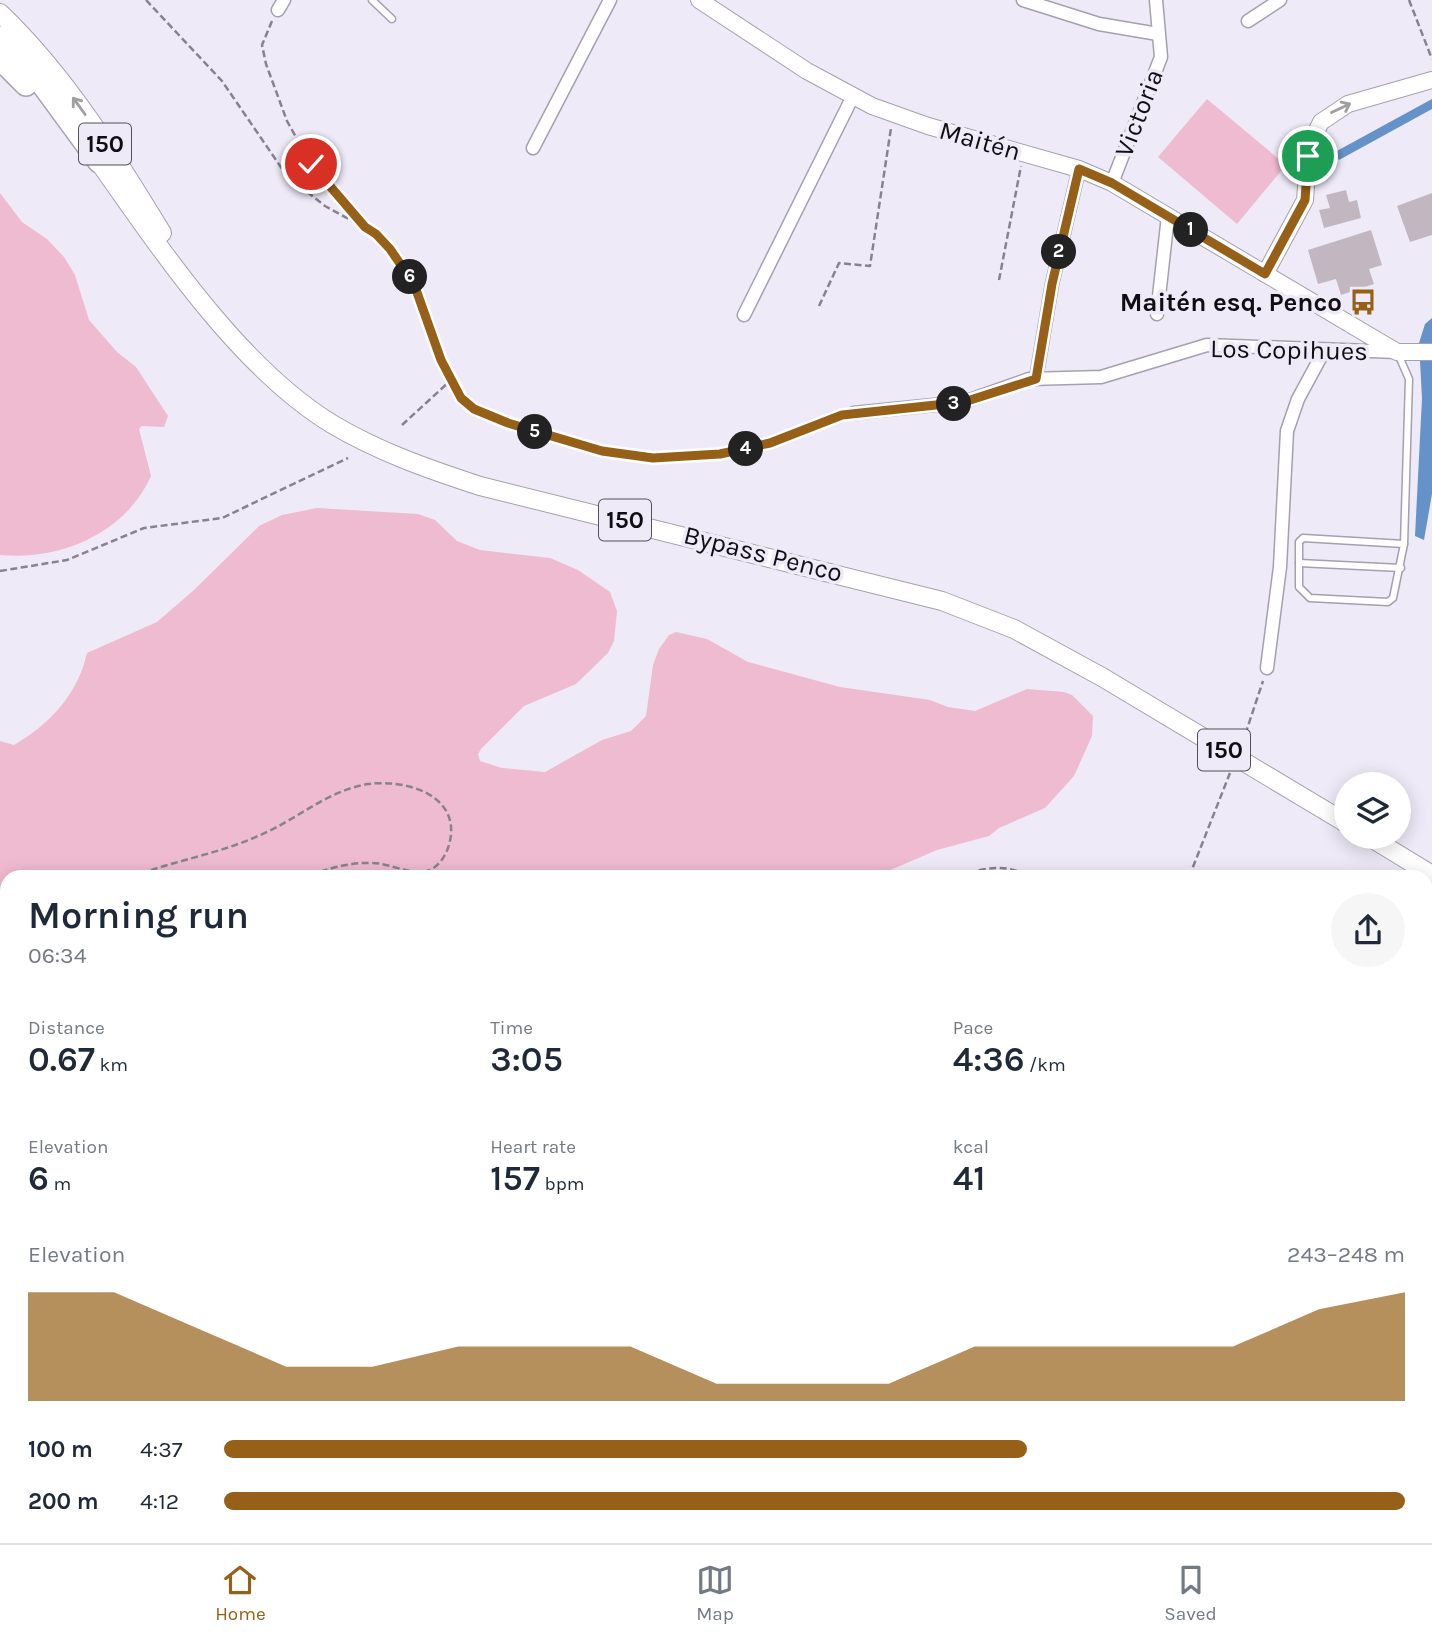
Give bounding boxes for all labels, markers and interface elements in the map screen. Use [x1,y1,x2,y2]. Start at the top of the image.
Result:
street label: Victoria [1108,65,1170,161]
one-way arrow [71,97,86,115]
one-way arrow [1330,101,1351,115]
street label: Maitén [936,115,1024,167]
road number: 150 [79,124,131,164]
pin [1278,126,1338,186]
pin [281,134,341,194]
icon: arrive [1289,137,1327,175]
icon: check [292,145,330,183]
pin: 1 [1174,212,1208,247]
text: 1 [1187,218,1194,240]
pin: 2 [1042,234,1076,270]
text: 2 [1053,240,1064,262]
pin: 6 [392,260,428,294]
text: 6 [404,265,415,287]
place label: Maitén esq. Penco [1120,287,1342,318]
bus stop icon: Maitén esq. Penco [1348,287,1378,317]
street label: Los Copihues [1210,333,1368,367]
pin: 3 [936,386,972,422]
text: 3 [948,392,959,414]
pin: 5 [518,414,552,450]
text: 5 [529,420,540,442]
pin: 4 [728,432,764,466]
text: 4 [740,437,751,459]
road number: 150 [599,500,651,540]
street label: Bypass Penco [680,519,846,589]
road number: 150 [1198,730,1250,770]
map controls [1334,772,1411,849]
button: layers [1334,772,1411,849]
text: Morning run [28,893,249,938]
button: share [1331,893,1405,967]
text: 06:34 [28,942,87,969]
text: Distance [28,1017,105,1039]
text: Time [490,1017,533,1039]
text: Pace [953,1017,993,1039]
text: 0.67 [28,1039,95,1080]
text: 3:05 [490,1039,563,1080]
text: 4:36 [953,1039,1025,1080]
text: km [95,1054,128,1076]
text: /km [1025,1054,1066,1076]
text: Elevation [28,1136,108,1158]
text: Heart rate [490,1136,576,1158]
text: kcal [953,1136,989,1158]
text: 6 [28,1158,49,1199]
text: 157 [490,1158,540,1199]
text: 41 [953,1158,985,1199]
text: m [49,1173,71,1195]
text: bpm [540,1173,585,1195]
text: Elevation [28,1241,125,1268]
text: 243–248 m [1287,1241,1405,1268]
text: 100 m [28,1436,93,1463]
text: 4:37 [140,1436,183,1463]
text: 200 m [28,1488,99,1515]
text: 4:12 [140,1488,179,1515]
tab: Home [215,1561,266,1625]
tab: Map [696,1561,734,1625]
tab: Saved [1164,1561,1217,1625]

